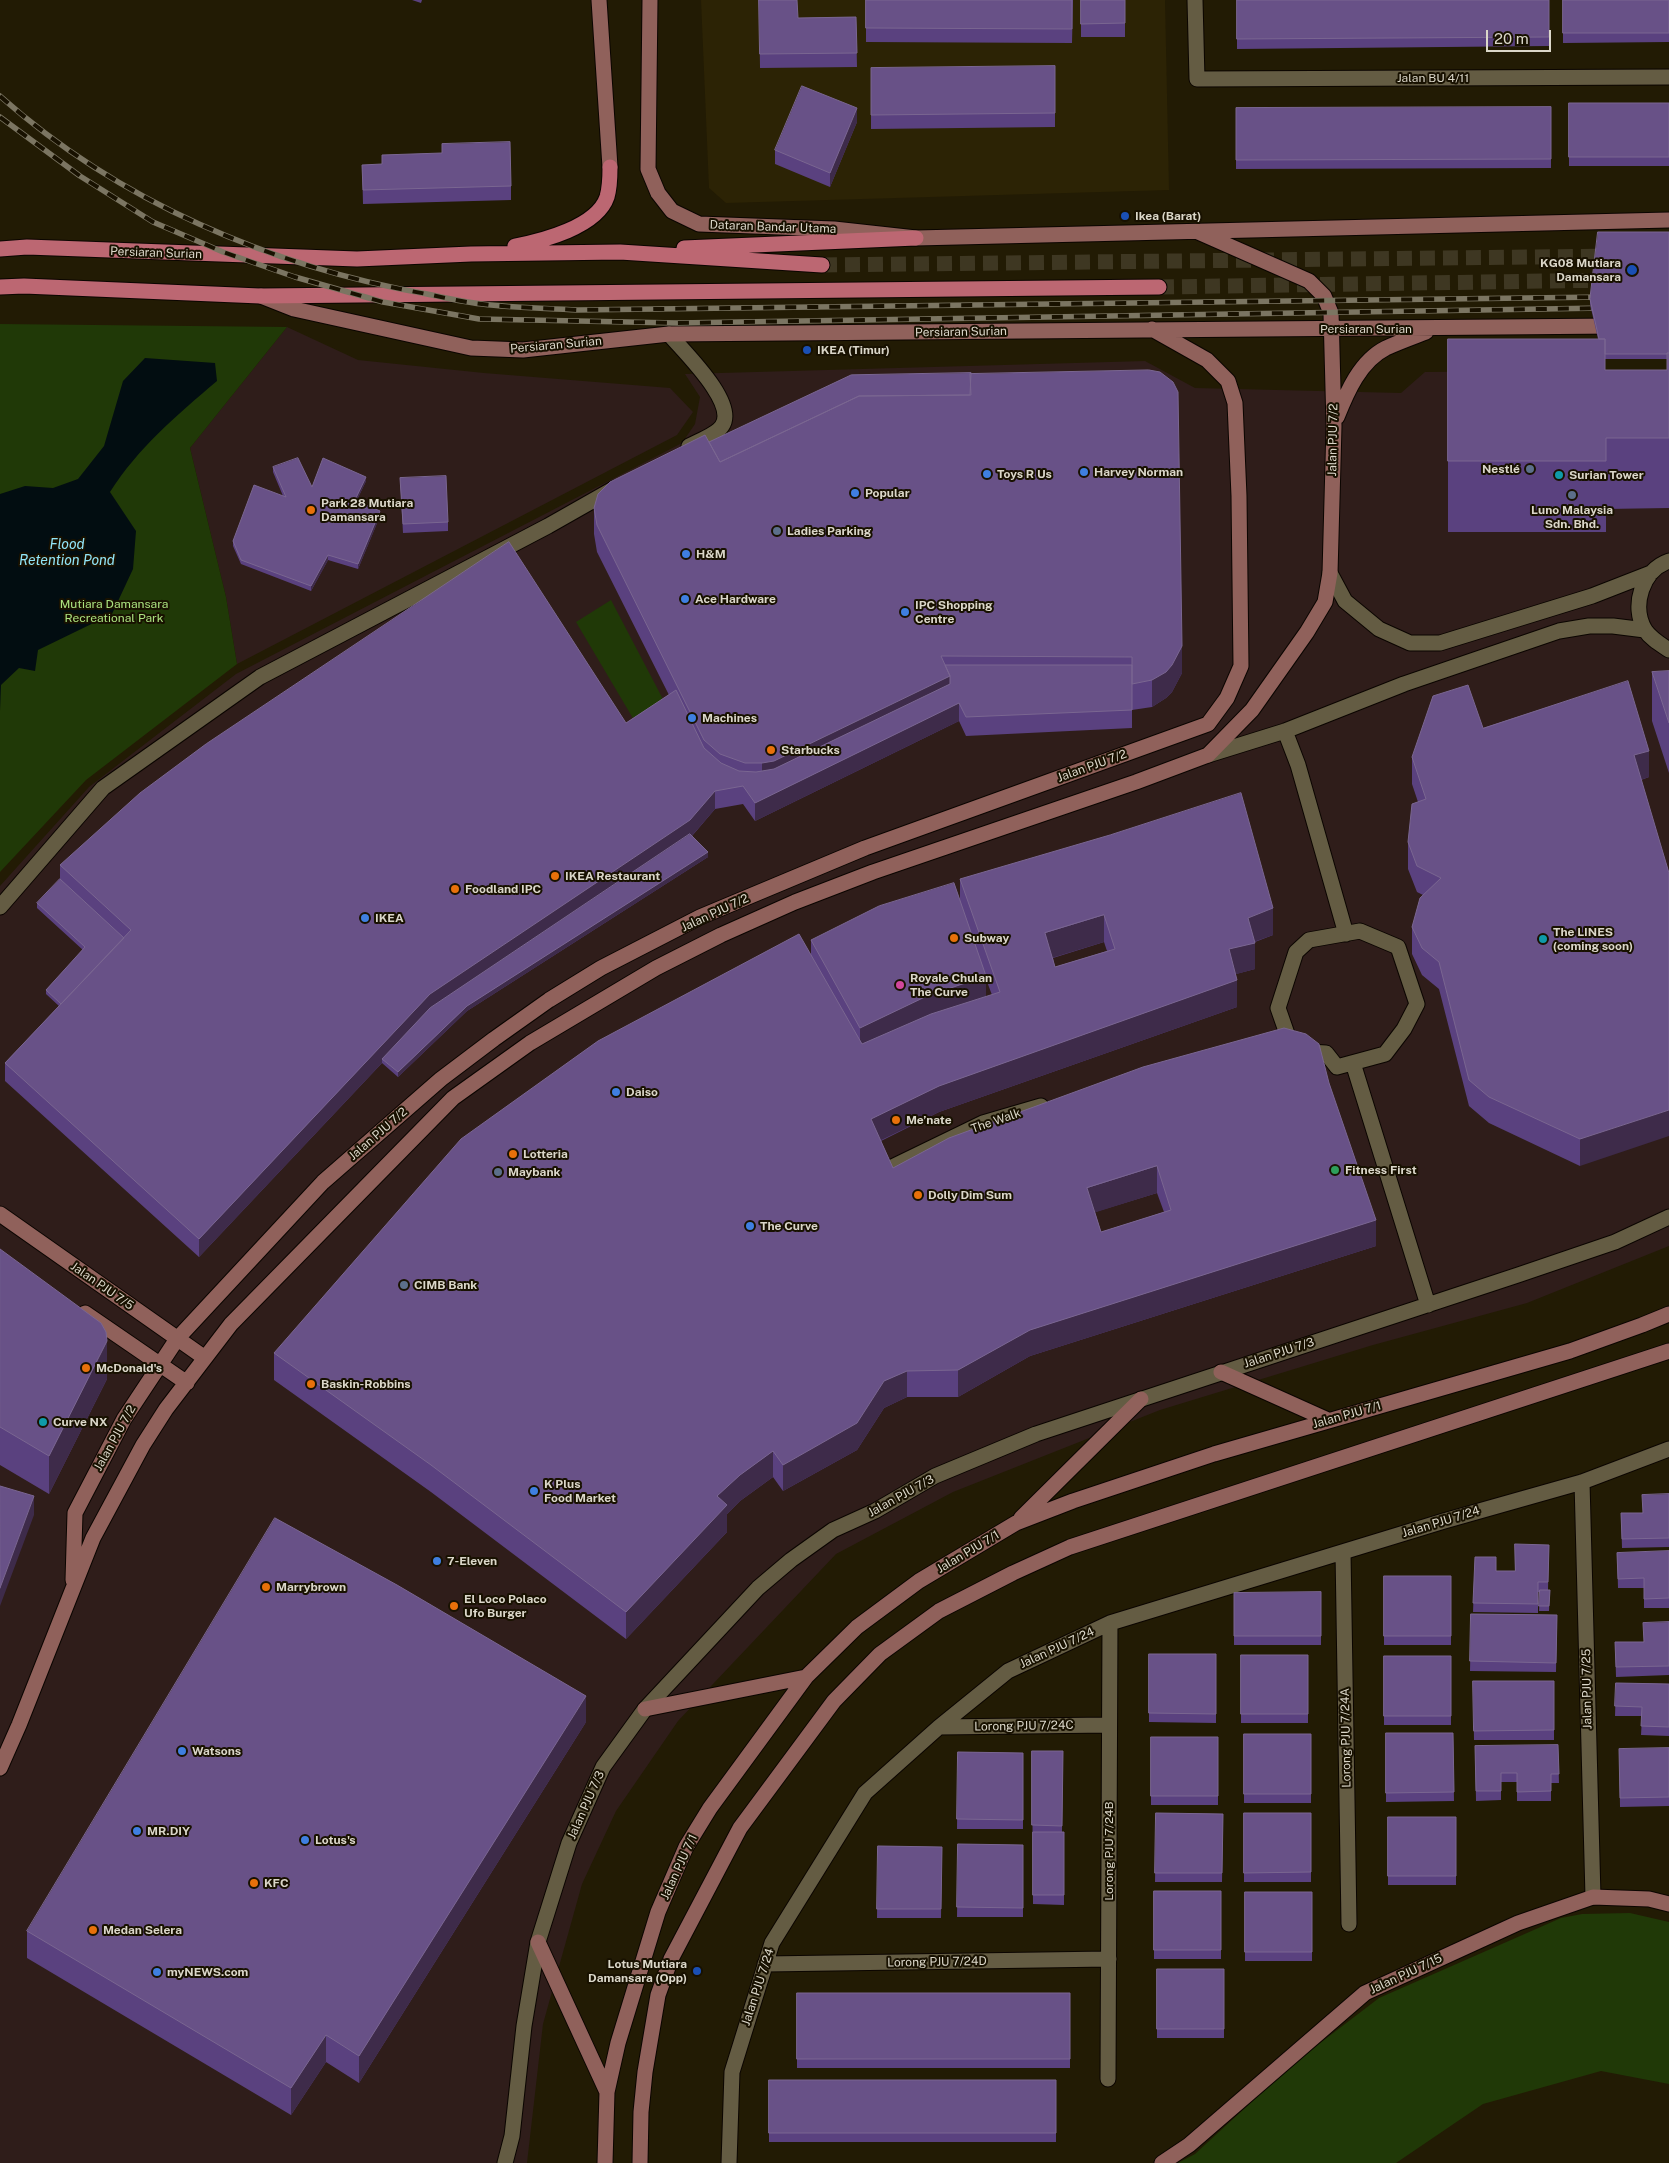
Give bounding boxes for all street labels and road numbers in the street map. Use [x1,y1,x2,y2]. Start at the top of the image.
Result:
street label: Jalan BU 4/11 [1397,71,1469,85]
street label: Dataran Bandar Utama [709,218,837,236]
street label: Persiaran Surian [110,244,202,262]
street label: Persiaran Surian [1320,322,1412,336]
street label: Persiaran Surian [915,324,1007,340]
street label: Persiaran Surian [510,334,602,356]
street label: Jalan PJU 7/2 [1325,403,1341,477]
street label: Jalan PJU 7/2 [1055,747,1129,785]
street label: Jalan PJU 7/2 [679,891,751,935]
street label: Jalan PJU 7/2 [346,1105,410,1163]
street label: The Walk [969,1106,1023,1136]
street label: Jalan PJU 7/5 [68,1259,136,1313]
street label: Jalan PJU 7/3 [1242,1335,1316,1371]
street label: Jalan PJU 7/1 [1311,1398,1383,1432]
street label: Jalan PJU 7/2 [91,1403,139,1473]
street label: Jalan PJU 7/3 [865,1472,937,1520]
street label: Jalan PJU 7/24 [1400,1503,1482,1541]
street label: Jalan PJU 7/1 [934,1528,1002,1576]
street label: Jalan PJU 7/24 [1018,1624,1096,1672]
street label: Jalan PJU 7/25 [1579,1649,1595,1729]
street label: Lorong PJU 7/24A [1338,1688,1354,1788]
street label: Lorong PJU 7/24C [974,1718,1074,1734]
street label: Jalan PJU 7/3 [565,1769,607,1841]
street label: Lorong PJU 7/24B [1102,1801,1116,1901]
street label: Jalan PJU 7/1 [658,1832,700,1902]
street label: Jalan PJU 7/24 [739,1947,777,2027]
street label: Jalan PJU 7/15 [1367,1951,1445,1997]
street label: Lorong PJU 7/24D [887,1954,987,1970]

